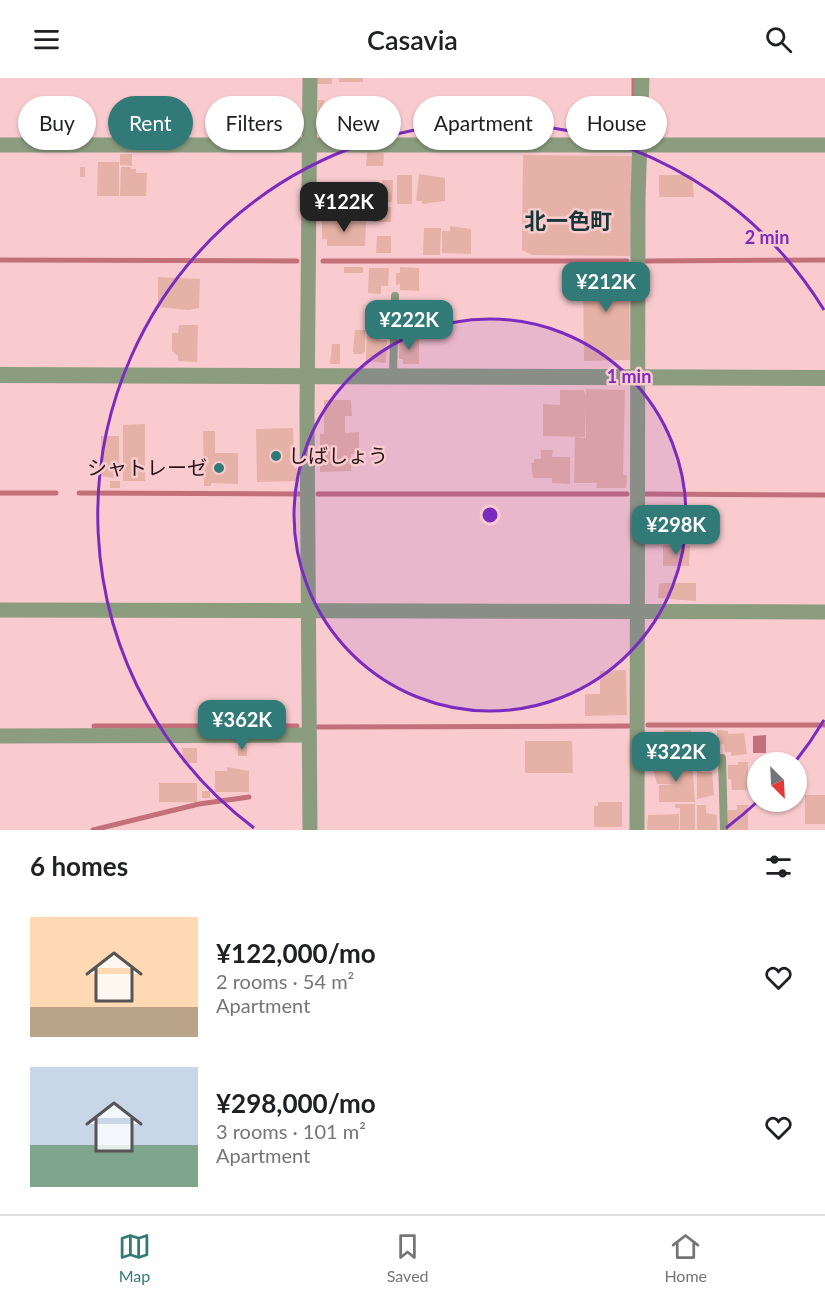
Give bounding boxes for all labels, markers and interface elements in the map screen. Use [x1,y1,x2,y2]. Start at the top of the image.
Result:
icon: menu [30,23,63,56]
text: Casavia [367,23,458,56]
icon: search [762,23,795,56]
chip: Buy [18,96,96,150]
chip: Rent [108,96,193,150]
chip: Filters [205,96,304,150]
chip: New [316,96,401,150]
chip: Apartment [413,96,554,150]
chip: House [566,96,667,150]
pin: ¥122K [302,182,386,233]
text: ¥122K [314,189,374,213]
district label: 北一色町 [524,207,612,234]
text: 2 min [745,226,789,248]
pin: ¥212K [564,262,648,313]
text: ¥212K [576,269,636,293]
pin: ¥222K [367,300,451,351]
text: ¥222K [379,307,439,331]
text: 1 min [607,365,651,387]
place label: しばしょう [288,443,388,467]
marker: しばしょう [269,449,283,463]
place label: シャトレーゼ [87,455,207,479]
marker: シャトレーゼ [212,461,226,475]
centre of rings [480,505,500,525]
pin: ¥298K [634,505,718,556]
text: ¥298K [646,512,706,536]
pin: ¥362K [200,700,284,751]
text: ¥362K [212,707,272,731]
pin: ¥322K [634,732,718,783]
text: ¥322K [646,739,706,763]
north arrow [747,752,807,812]
map controls [747,752,807,812]
text: 6 homes [30,850,128,882]
icon: filters [762,850,795,883]
text: ¥122,000/mo [216,937,376,969]
icon: home [78,941,150,1013]
icon: heart [762,961,795,994]
text: 2 rooms · 54 m² [216,969,354,993]
text: Apartment [216,993,310,1017]
text: ¥298,000/mo [216,1087,376,1119]
icon: home [78,1091,150,1163]
icon: heart [762,1111,795,1144]
text: 3 rooms · 101 m² [216,1119,366,1143]
text: Apartment [216,1143,310,1167]
tab: Map [118,1230,151,1285]
tab: Saved [387,1230,429,1285]
tab: Home [664,1230,707,1285]

